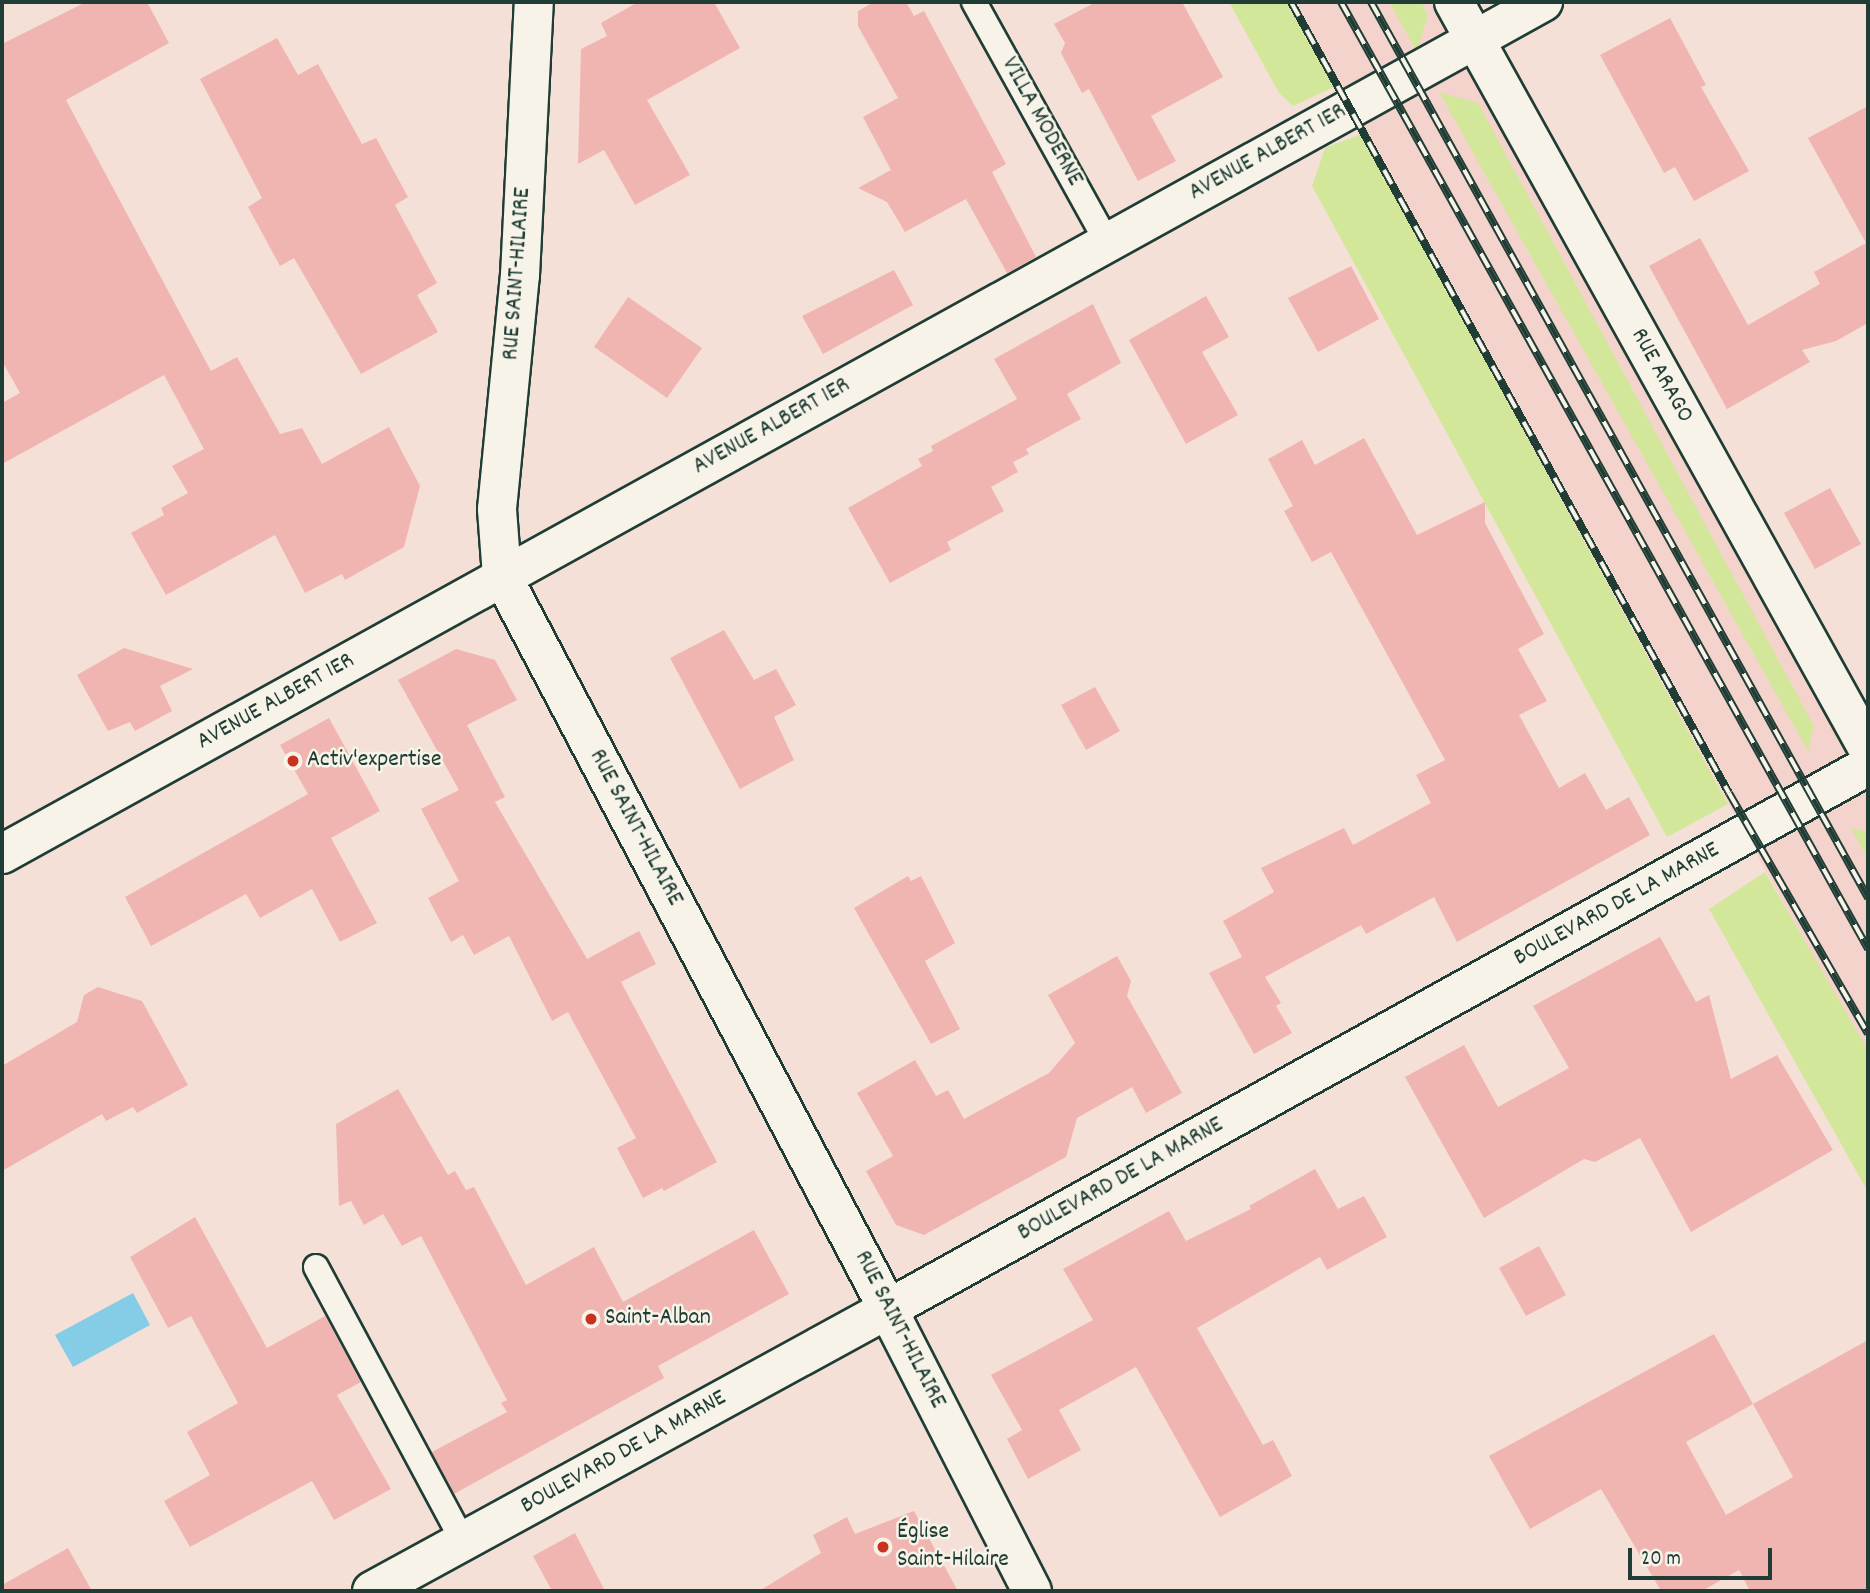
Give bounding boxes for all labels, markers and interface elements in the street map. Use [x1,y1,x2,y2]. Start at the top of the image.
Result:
street label: VILLA MODERNE [994,53,1088,191]
street label: AVENUE ALBERT 1ER [1184,98,1352,208]
street label: RUE SAINT-HILAIRE [498,187,538,361]
street label: RUE ARAGO [1623,324,1699,428]
street label: AVENUE ALBERT 1ER [688,372,856,482]
street label: AVENUE ALBERT 1ER [192,647,360,757]
street label: RUE SAINT-HILAIRE [582,745,688,911]
place label: Activ'expertise [307,747,442,775]
marker: Activ'expertise [285,753,301,769]
street label: BOULEVARD DE LA MARNE [1509,837,1725,973]
street label: BOULEVARD DE LA MARNE [1013,1112,1229,1248]
street label: RUE SAINT-HILAIRE [847,1246,951,1414]
place label: Saint-Alban [605,1305,711,1333]
marker: Saint-Alban [583,1311,599,1327]
street label: BOULEVARD DE LA MARNE [516,1385,732,1521]
place label: Église Saint-Hilaire [897,1519,1009,1575]
scale bar [1632,1534,1776,1578]
marker: Église Saint-Hilaire [875,1539,891,1555]
text: 20 m [1641,1545,1681,1575]

